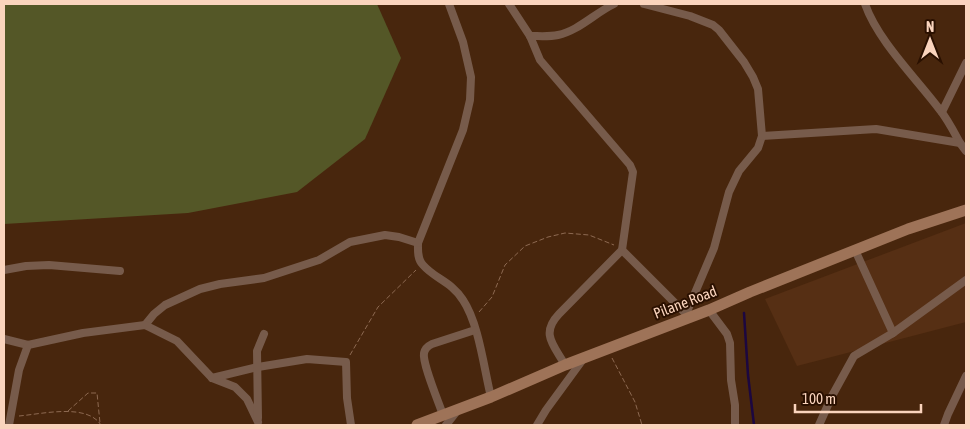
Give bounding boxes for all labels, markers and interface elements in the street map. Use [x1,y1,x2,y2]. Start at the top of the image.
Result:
north arrow [905,15,955,65]
text: N [926,19,934,35]
street label: Pilane Road [651,282,719,322]
scale bar [795,382,921,414]
text: 100 m [802,390,836,407]

